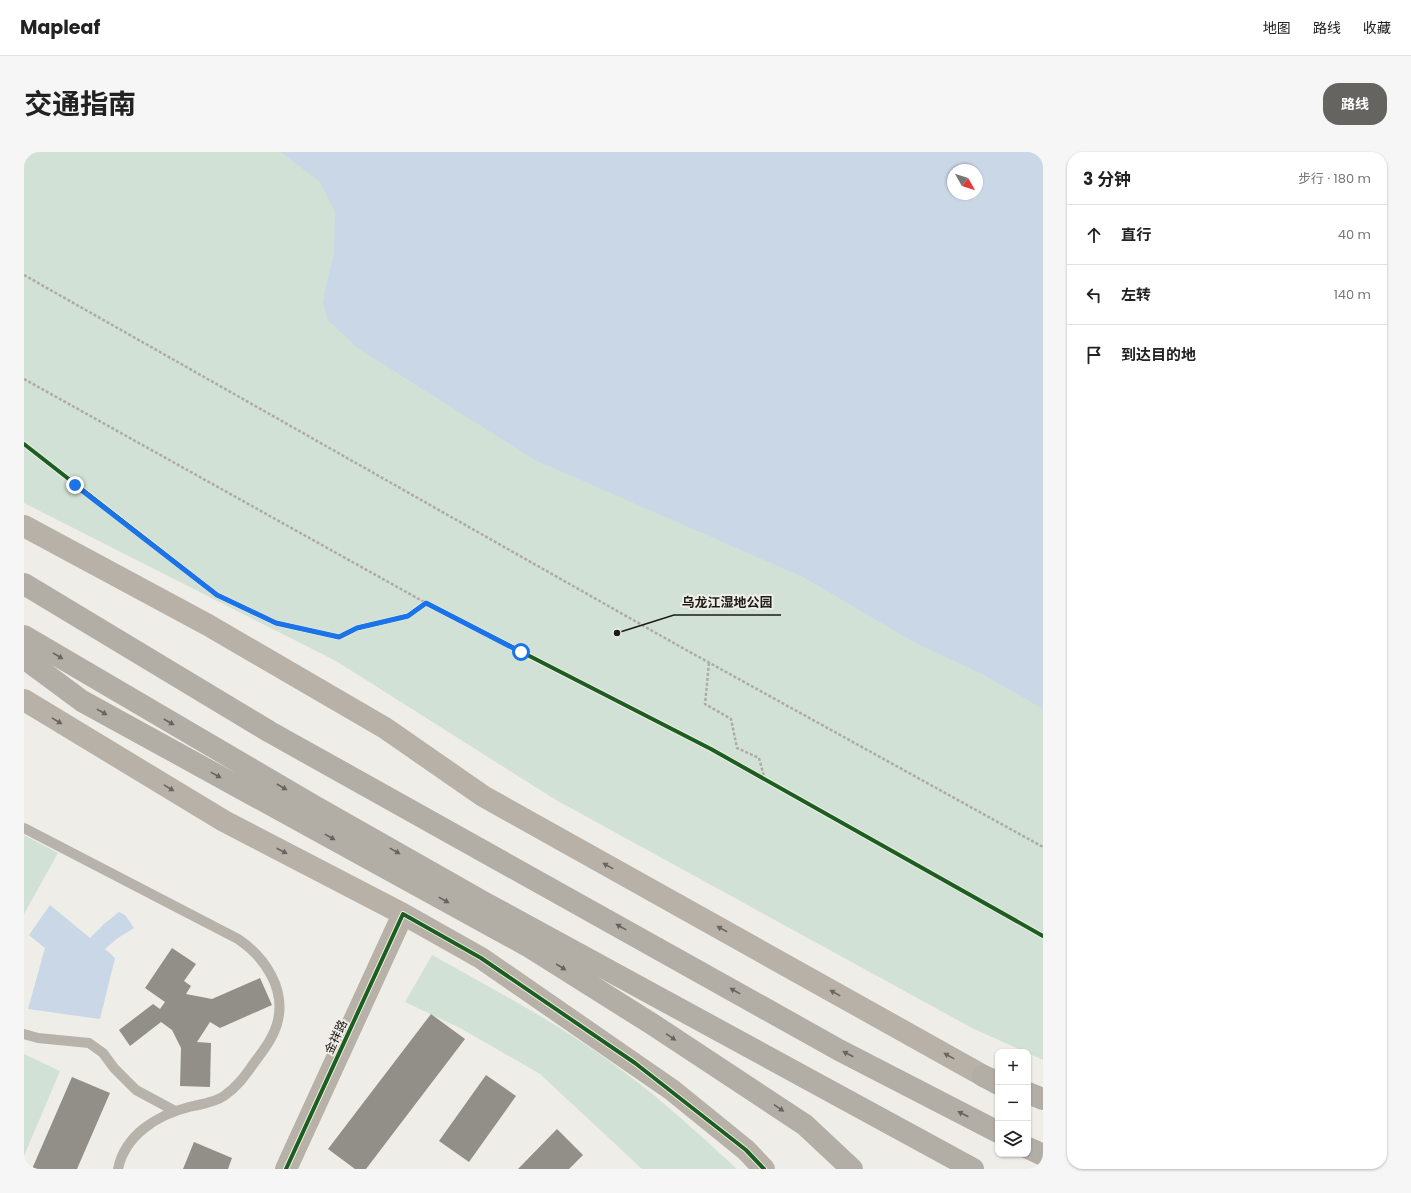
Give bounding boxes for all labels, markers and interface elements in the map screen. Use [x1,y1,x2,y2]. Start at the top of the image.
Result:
text: Mapleaf [20,14,100,41]
text: 地图 [1263,18,1291,38]
text: 路线 [1313,18,1341,38]
text: 收藏 [1363,18,1391,38]
button: 路线 [1323,83,1387,125]
text: 交通指南 [24,85,136,124]
north arrow [947,164,983,200]
text: 3 分钟 [1083,167,1131,191]
text: 步行 · 180 m [1298,169,1371,188]
icon: ahead [1083,224,1105,246]
text: 直行 [1121,224,1151,245]
text: 40 m [1338,225,1371,244]
icon: left [1083,284,1105,306]
text: 左转 [1121,284,1151,305]
text: 140 m [1334,285,1371,304]
icon: arrive [1083,344,1105,366]
text: 到达目的地 [1121,344,1196,365]
route end [66,476,84,494]
callout: 乌龙江湿地公园 [674,590,781,615]
text: 乌龙江湿地公园 [681,593,773,612]
route start [512,643,530,661]
one-way arrow [52,652,64,659]
one-way arrow [96,709,108,716]
one-way arrow [51,717,63,724]
one-way arrow [163,718,175,725]
one-way arrow [210,771,222,778]
one-way arrow [163,784,175,791]
one-way arrow [276,784,288,791]
one-way arrow [324,834,336,841]
one-way arrow [276,848,288,854]
one-way arrow [389,848,401,855]
one-way arrow [603,862,614,869]
one-way arrow [438,896,450,903]
one-way arrow [615,924,627,930]
one-way arrow [716,925,728,932]
one-way arrow [556,963,566,971]
one-way arrow [729,987,740,994]
one-way arrow [829,989,841,996]
street label: 金祥路 [320,1017,351,1057]
one-way arrow [665,1033,677,1040]
map controls [995,1049,1031,1157]
button: + [995,1049,1031,1085]
one-way arrow [842,1051,854,1058]
one-way arrow [943,1053,954,1060]
button: − [995,1085,1031,1121]
one-way arrow [774,1105,785,1112]
one-way arrow [958,1111,969,1117]
button: layers [995,1121,1031,1157]

